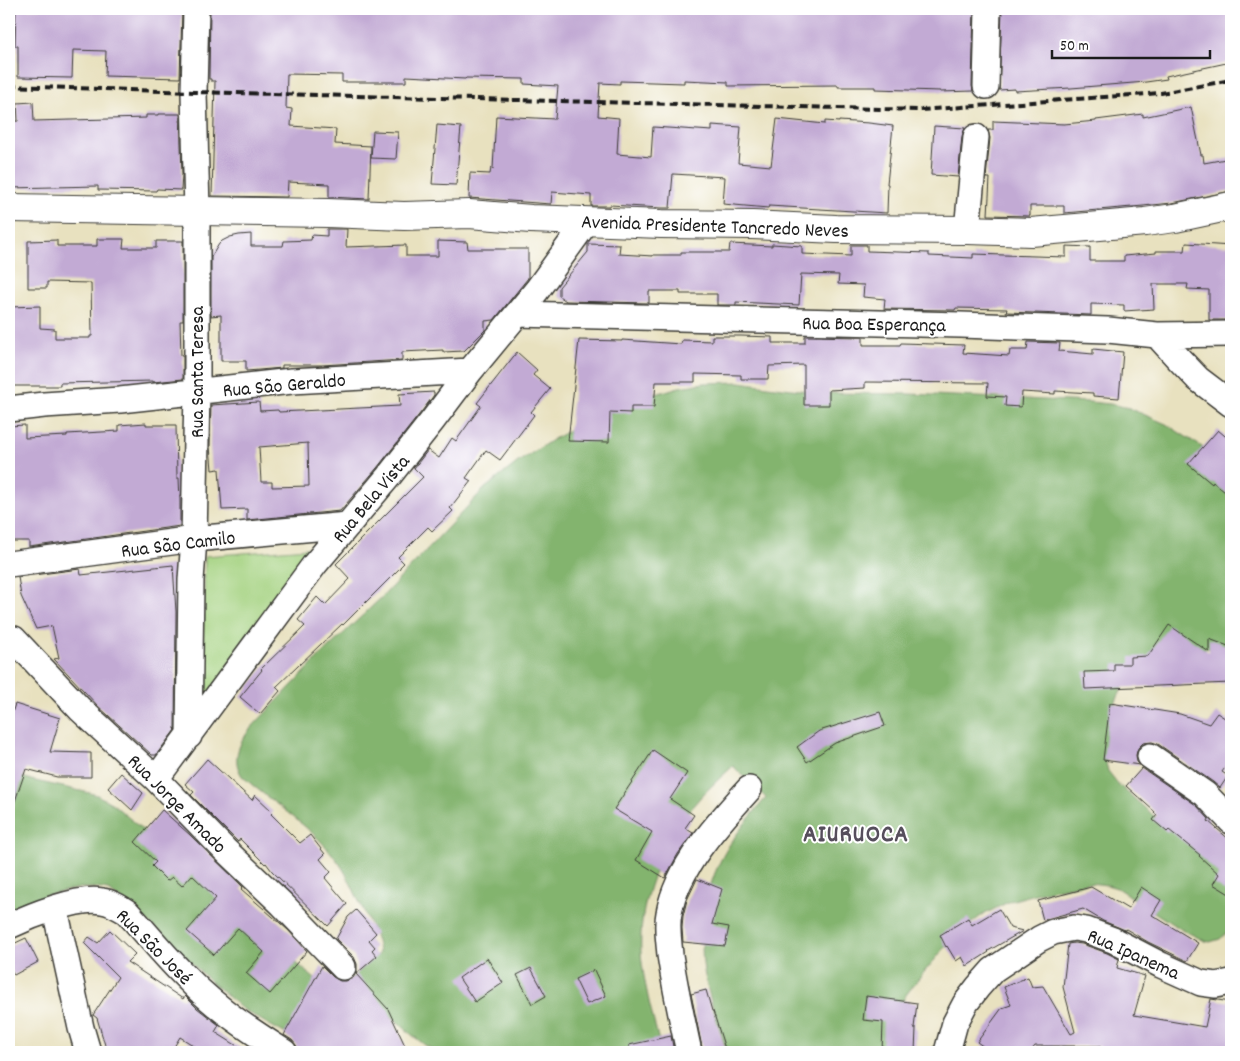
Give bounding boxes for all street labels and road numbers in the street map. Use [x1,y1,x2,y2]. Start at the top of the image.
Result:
street label: Avenida Presidente Tancredo Neves [581,209,849,247]
street label: Rua Santa Teresa [185,305,213,438]
street label: Rua Boa Esperança [802,311,947,341]
street label: Rua São Geraldo [222,368,347,406]
street label: Rua Bela Vista [327,449,418,550]
street label: Rua São Camilo [120,525,237,567]
street label: Rua Jorge Amado [120,749,232,861]
street label: Rua São José [108,904,197,993]
street label: Rua Ipanema [1082,923,1184,989]

